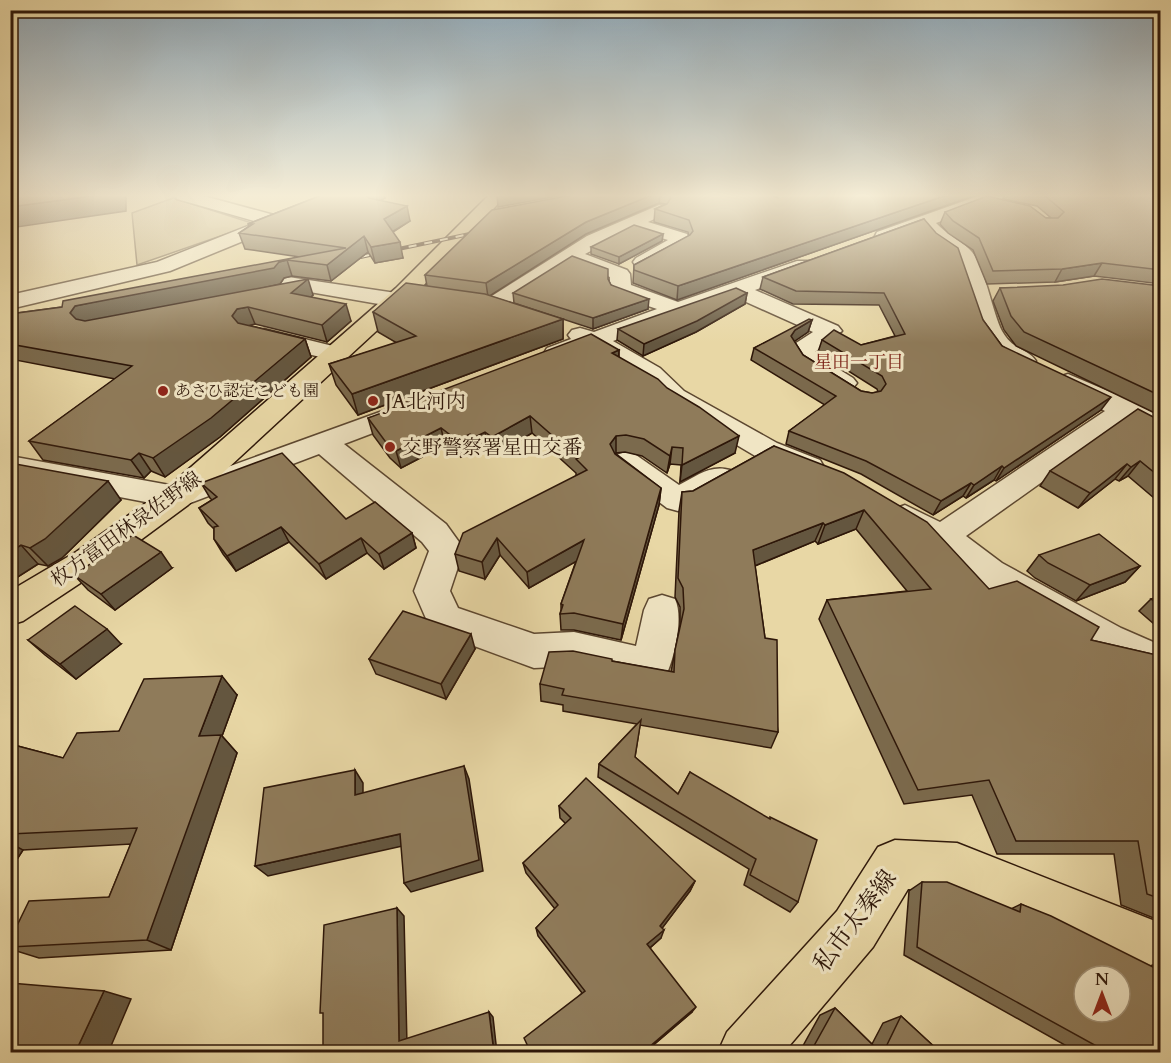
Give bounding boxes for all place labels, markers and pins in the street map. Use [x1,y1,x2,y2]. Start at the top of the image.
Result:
place label: あさひ認定こども園 [175,380,319,402]
marker: あさひ認定こども園 [156,384,170,398]
place label: JA北河内 [382,388,466,415]
marker: JA北河内 [366,394,380,408]
place label: 交野警察署星田交番 [402,434,582,461]
marker: 交野警察署星田交番 [383,440,397,454]

